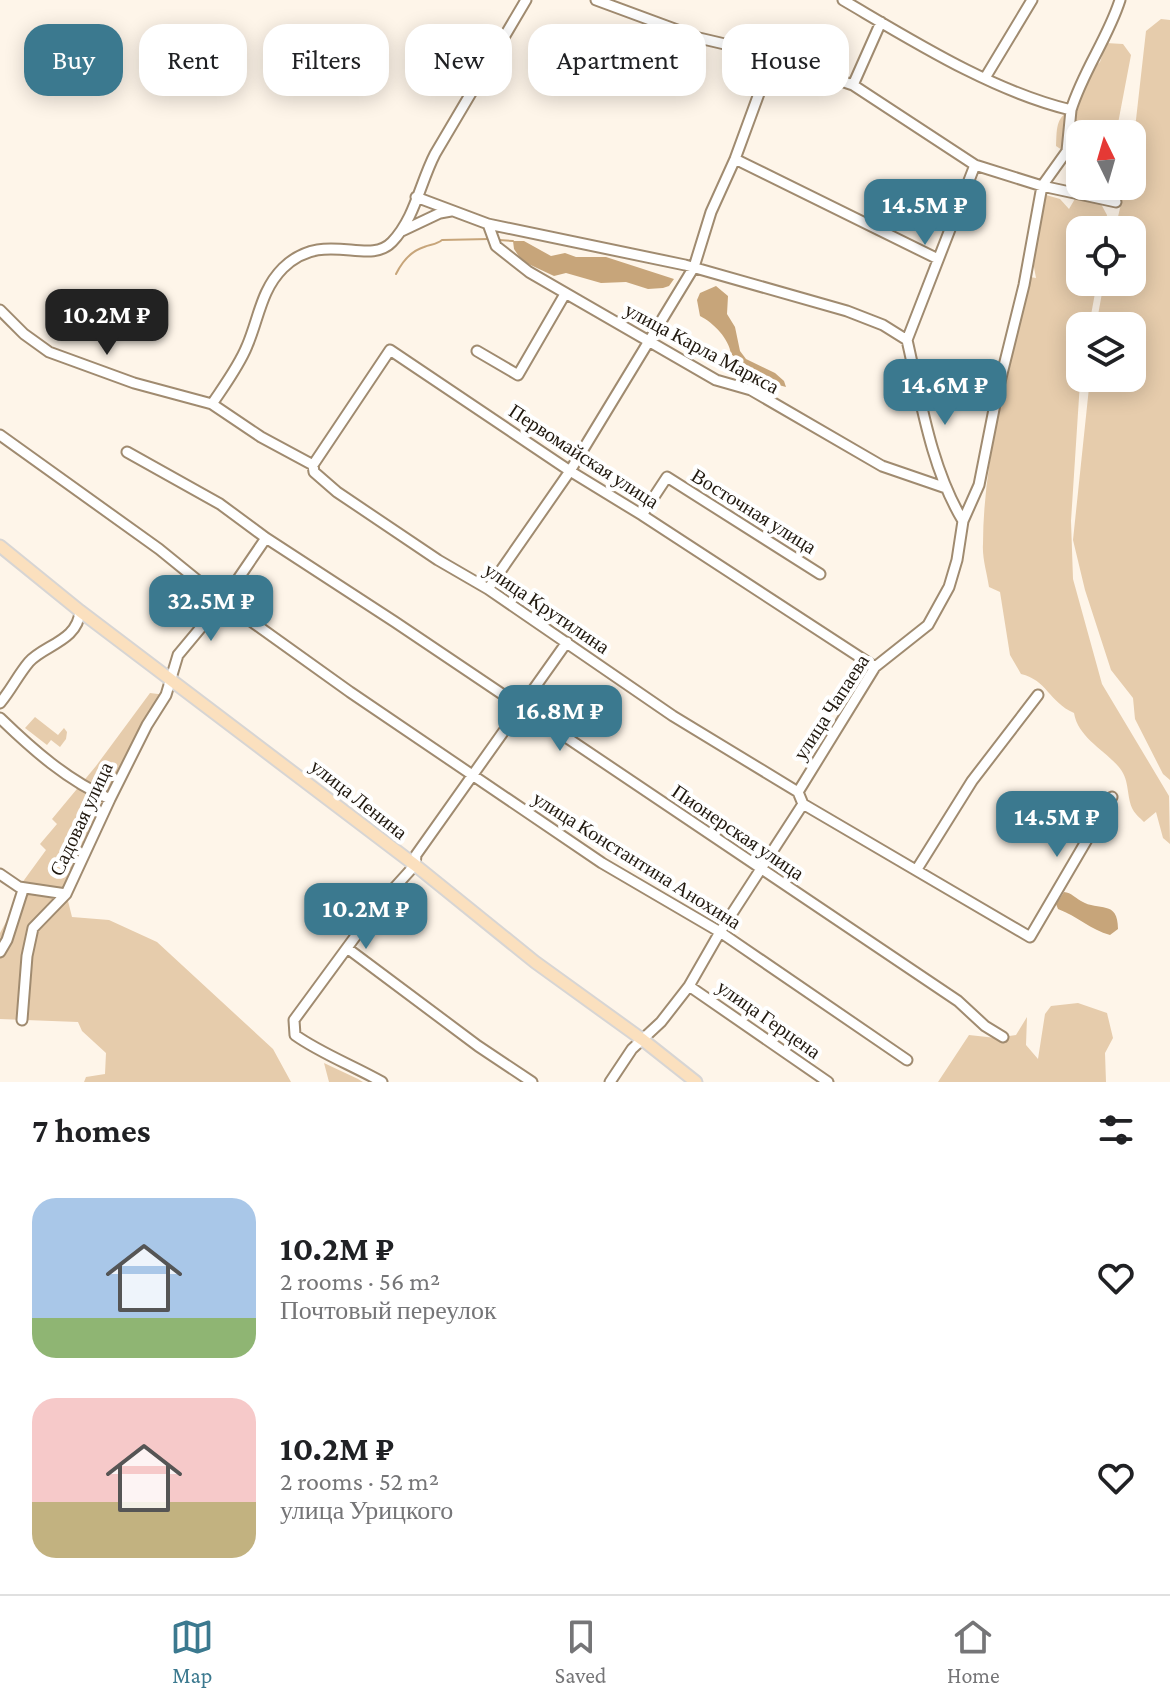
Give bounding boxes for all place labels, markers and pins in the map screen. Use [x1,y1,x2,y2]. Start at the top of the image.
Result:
pin: 14.5M ₽ [851,179,999,247]
pin: 10.2M ₽ [33,289,181,357]
pin: 14.6M ₽ [871,359,1019,427]
pin: 32.5M ₽ [137,575,285,643]
pin: 16.8M ₽ [486,685,634,753]
pin: 14.5M ₽ [983,791,1131,859]
pin: 10.2M ₽ [292,883,440,951]

